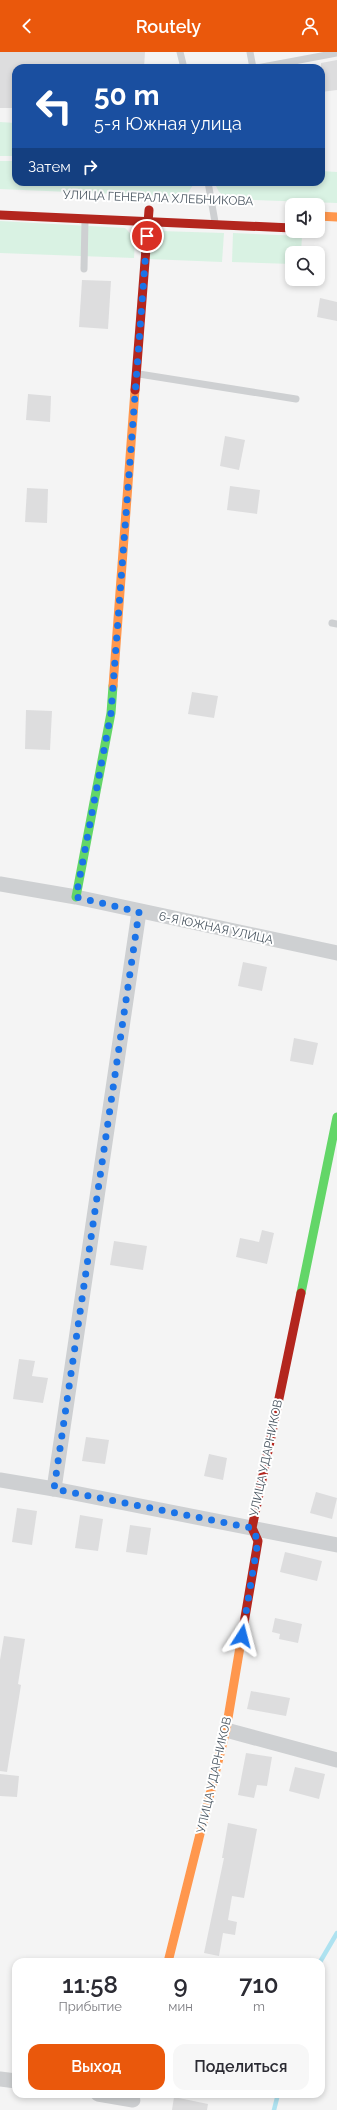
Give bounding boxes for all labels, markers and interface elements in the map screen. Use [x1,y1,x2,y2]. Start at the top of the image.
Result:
icon: back [16,15,38,37]
icon: person [299,15,321,37]
text: Routely [136,16,201,37]
text: 50 m [94,79,160,112]
icon: left [28,80,80,132]
text: 5-я Южная улица [94,113,242,134]
icon: right [79,156,101,178]
text: Затем [28,158,71,176]
street label: УЛИЦА ГЕНЕРАЛА ХЛЕБНИКОВА [63,188,253,208]
map controls [285,198,325,286]
button: sound [285,198,325,238]
pin [130,219,164,253]
icon: arrive [136,225,158,247]
button: search [285,246,325,286]
street label: 6-Я ЮЖНАЯ УЛИЦА [158,909,274,947]
street label: УЛИЦА УДАРНИКОВ [247,1398,285,1518]
position arrow [221,1615,263,1657]
street label: УЛИЦА УДАРНИКОВ [194,1715,234,1835]
text: 11:58 [62,1970,118,1999]
text: 9 [173,1970,188,1999]
text: 710 [239,1970,278,1999]
text: Прибытие [59,1999,122,2014]
text: мин [168,1999,193,2014]
text: m [253,1999,265,2014]
button: Выход [28,2044,165,2090]
button: Поделиться [173,2044,309,2090]

